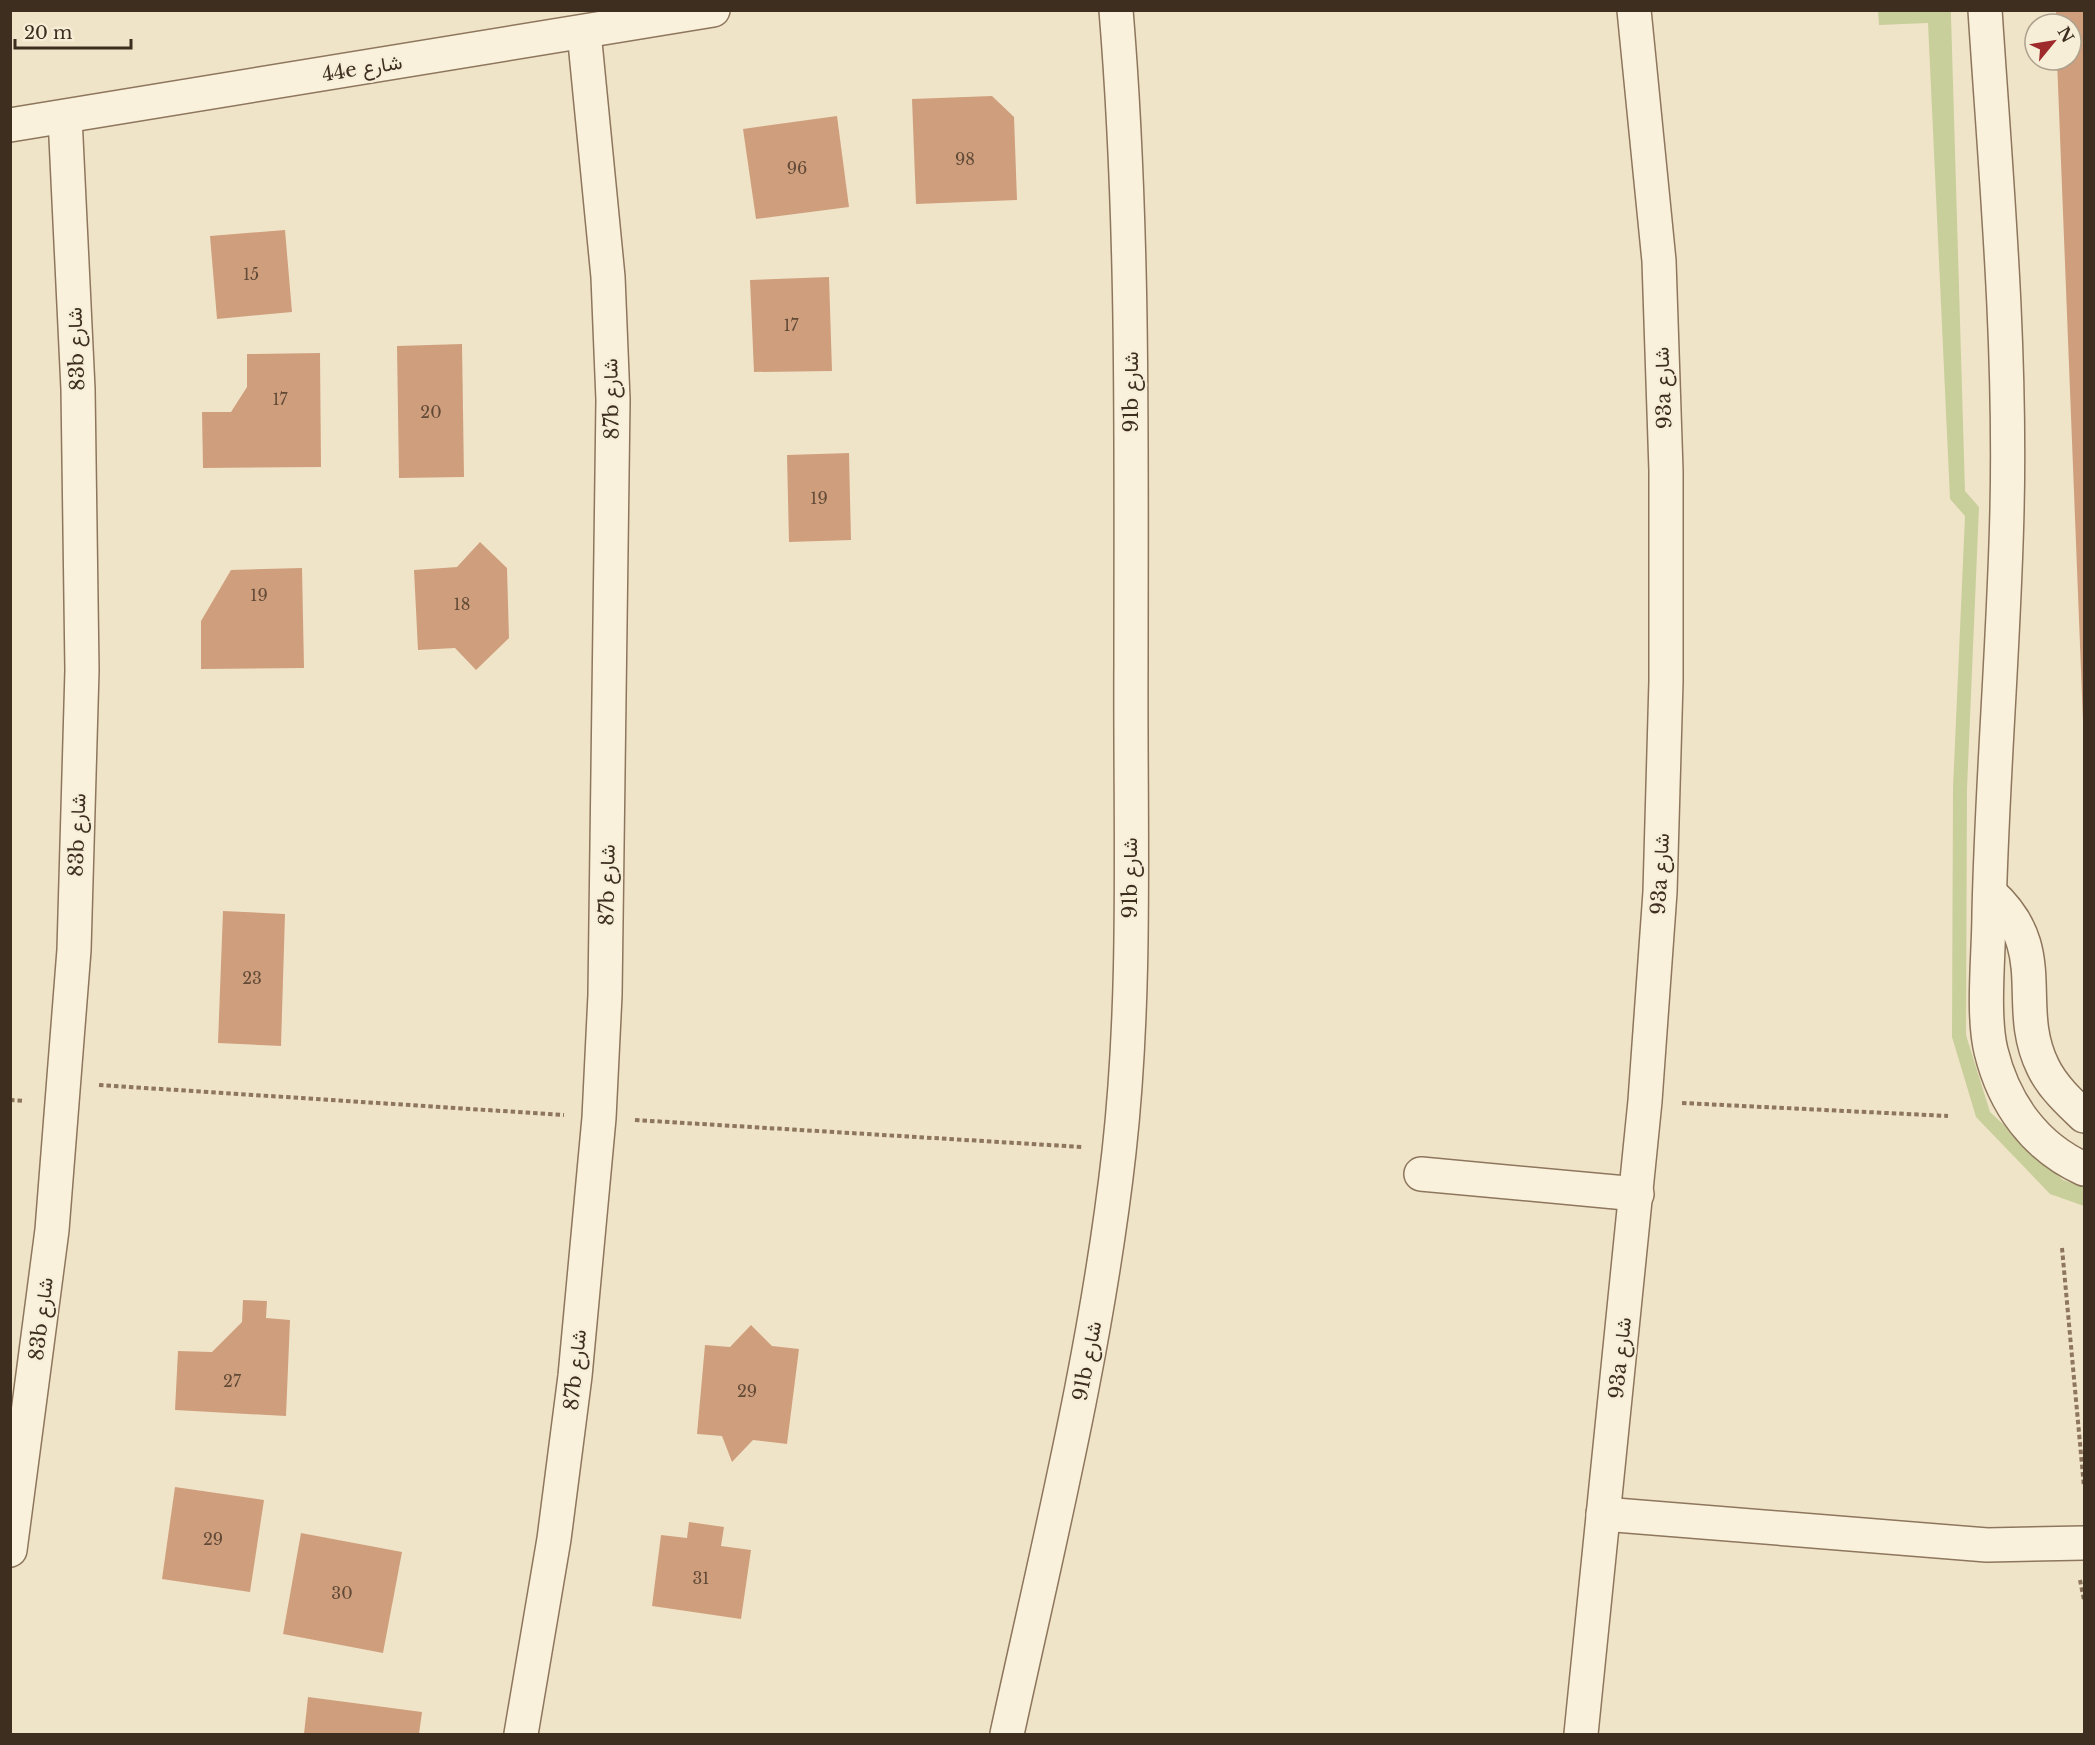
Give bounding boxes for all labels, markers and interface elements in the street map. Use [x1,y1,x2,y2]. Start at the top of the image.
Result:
scale bar [15,12,130,50]
north arrow [2023,12,2083,72]
text: 20 m [24,22,72,44]
text: N [2054,23,2078,46]
street label: 44e شارع [320,50,404,88]
house number: 98 [955,149,975,169]
house number: 96 [787,158,807,178]
house number: 15 [243,264,259,284]
street label: 83b شارع [63,307,91,391]
house number: 17 [783,315,800,335]
street label: 93a شارع [1650,347,1678,429]
street label: 91b شارع [1119,352,1145,432]
street label: 87b شارع [598,358,626,440]
house number: 17 [272,389,289,409]
house number: 20 [420,402,442,422]
house number: 19 [810,488,828,508]
house number: 19 [250,585,268,605]
house number: 18 [454,594,470,614]
street label: 83b شارع [64,793,92,877]
street label: 93a شارع [1646,832,1676,916]
street label: 91b شارع [1118,838,1144,918]
street label: 87b شارع [594,844,622,926]
house number: 23 [242,968,262,988]
street label: 83b شارع [24,1276,60,1362]
street label: 93a شارع [1604,1316,1638,1400]
street label: 91b شارع [1068,1319,1108,1403]
street label: 87b شارع [559,1328,593,1412]
house number: 27 [223,1371,242,1391]
house number: 29 [737,1381,757,1401]
house number: 29 [203,1529,223,1549]
house number: 31 [693,1568,710,1588]
house number: 30 [331,1583,353,1603]

